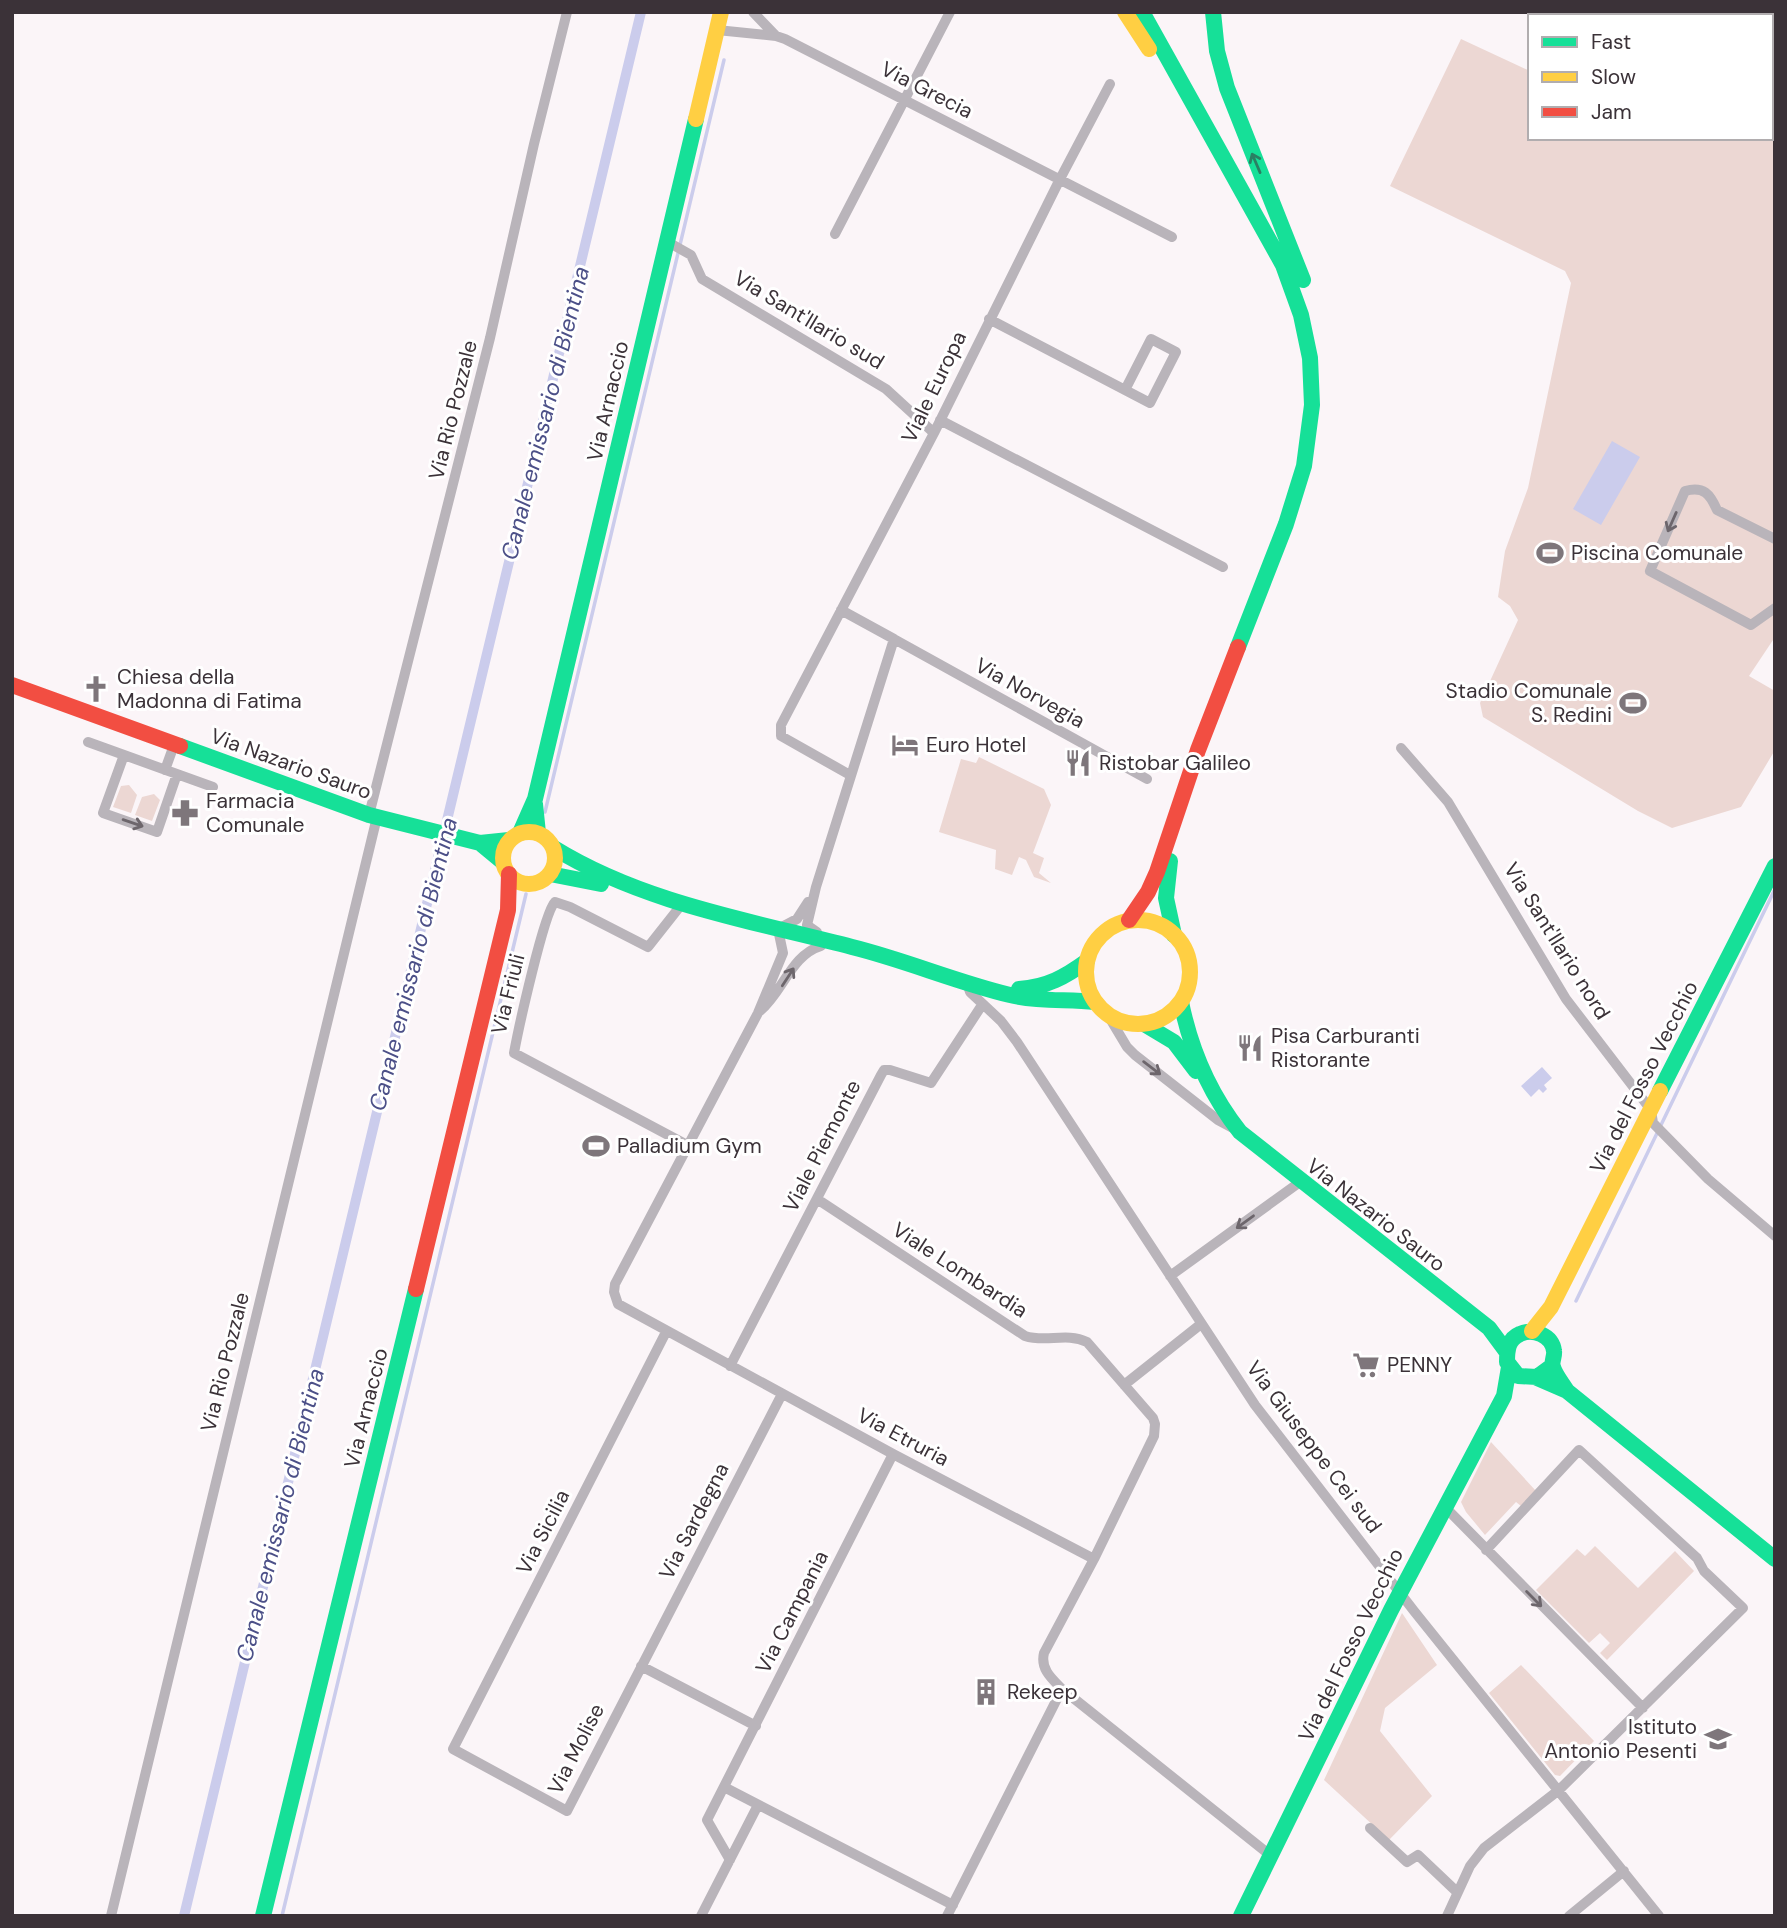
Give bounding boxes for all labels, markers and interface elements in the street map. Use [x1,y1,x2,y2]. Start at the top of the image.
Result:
legend [1528,14,1773,140]
text: Fast [1591,28,1631,56]
street label: Via Grecia [876,55,978,125]
text: Slow [1591,63,1636,91]
text: Jam [1591,98,1632,126]
one-way arrow [1249,153,1262,174]
water label: Canale emissario di Bientina [494,263,596,563]
street label: Via Sant'Ilario sud [729,264,889,376]
street label: Viale Europa [895,326,973,448]
street label: Via Rio Pozzale [422,337,484,483]
street label: Via Arnaccio [581,338,635,464]
one-way arrow [1665,510,1678,532]
sports icon: Piscina Comunale [1535,538,1565,568]
place label: Piscina Comunale [1571,539,1743,567]
street label: Via Norvegia [970,651,1090,735]
place label: Chiesa della Madonna di Fatima [117,663,302,715]
church icon: Chiesa della Madonna di Fatima [81,674,111,704]
place label: Stadio Comunale S. Redini [1446,677,1612,729]
sports icon: Stadio Comunale S. Redini [1618,688,1648,718]
street label: Via Nazario Sauro [207,722,375,806]
hotel icon: Euro Hotel [890,730,920,760]
place label: Euro Hotel [926,731,1026,759]
restaurant icon: Ristobar Galileo [1063,748,1093,778]
place label: Ristobar Galileo [1099,749,1251,777]
place label: Farmacia Comunale [206,787,304,839]
pharmacy icon: Farmacia Comunale [170,798,200,828]
water label: Canale emissario di Bientina [362,814,464,1114]
one-way arrow [122,818,144,830]
street label: Via Sant'Ilario nord [1497,857,1617,1025]
street label: Via Friuli [485,951,531,1037]
one-way arrow [781,968,795,987]
street label: Via del Fosso Vecchio [1583,976,1705,1178]
place label: Pisa Carburanti Ristorante [1271,1022,1420,1074]
restaurant icon: Pisa Carburanti Ristorante [1235,1033,1265,1063]
one-way arrow [1143,1061,1161,1076]
street label: Viale Piemonte [777,1075,867,1217]
sports icon: Palladium Gym [581,1131,611,1161]
place label: Palladium Gym [617,1132,762,1160]
street label: Via Nazario Sauro [1301,1152,1451,1278]
one-way arrow [1236,1215,1255,1229]
street label: Viale Lombardia [887,1216,1033,1324]
street label: Via Rio Pozzale [194,1289,256,1435]
street label: Via Arnaccio [338,1345,394,1471]
supermarket icon: PENNY [1351,1350,1381,1380]
place label: PENNY [1387,1351,1452,1379]
street label: Via Giuseppe Cei sud [1240,1355,1388,1539]
water label: Canale emissario di Bientina [229,1365,331,1665]
street label: Via Etruria [852,1401,954,1473]
street label: Via Sardegna [653,1458,735,1584]
street label: Via Sicilia [510,1485,576,1579]
street label: Via del Fosso Vecchio [1292,1544,1410,1746]
street label: Via Campania [749,1546,835,1678]
one-way arrow [1525,1590,1542,1607]
building icon: Rekeep [971,1677,1001,1707]
place label: Rekeep [1007,1678,1078,1706]
street label: Via Molise [541,1699,611,1799]
place label: Istituto Antonio Pesenti [1544,1713,1697,1765]
school or university icon: Istituto Antonio Pesenti [1703,1724,1733,1754]

